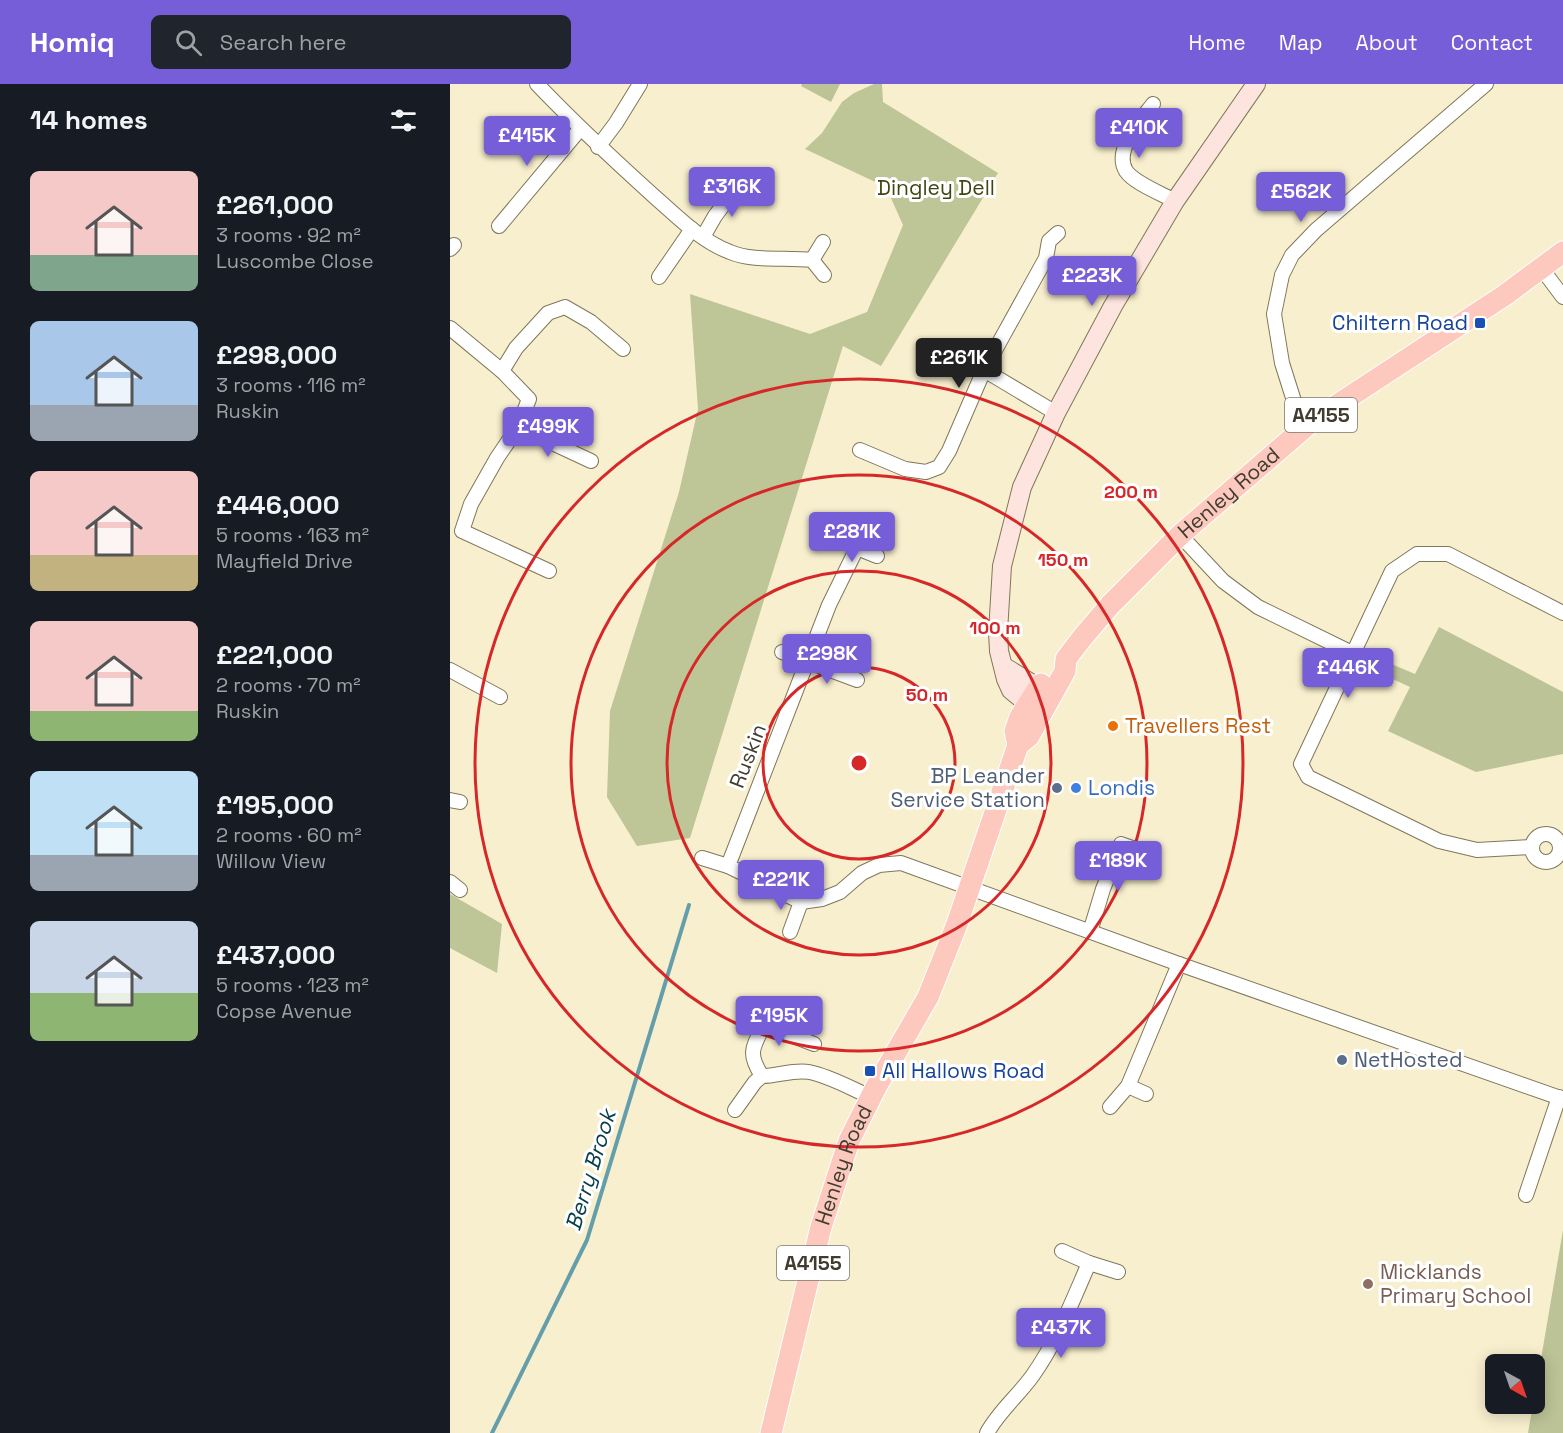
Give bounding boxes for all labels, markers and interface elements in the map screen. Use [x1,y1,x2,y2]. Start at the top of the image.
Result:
search box [151,15,571,69]
text: Homiq [30,24,115,60]
icon: search [172,26,205,59]
text: Search here [220,28,347,56]
text: Home [1188,29,1246,56]
text: Map [1279,29,1323,56]
text: About [1356,29,1418,56]
text: Contact [1451,29,1533,56]
text: 14 homes [30,103,148,137]
icon: filters [387,104,420,137]
pin: £410K [1097,108,1181,159]
text: £410K [1109,114,1169,140]
pin: £415K [485,116,569,167]
text: £415K [498,122,556,148]
pin: £316K [690,167,774,218]
pin: £562K [1259,172,1343,223]
text: £316K [703,173,761,199]
park label: Dingley Dell [877,174,995,201]
text: £562K [1270,178,1332,204]
text: £261,000 [216,188,334,222]
icon: home [78,195,150,267]
text: 3 rooms · 92 m² [216,222,361,248]
text: Luscombe Close [216,248,373,274]
pin: £223K [1050,256,1134,307]
text: £223K [1061,262,1123,288]
place label: Chiltern Road [1332,309,1468,336]
marker: Chiltern Road [1473,316,1487,330]
text: £298,000 [216,338,337,372]
pin: £261K [917,338,1001,389]
text: £261K [930,344,988,370]
icon: home [78,345,150,417]
text: 3 rooms · 116 m² [216,372,366,398]
text: Ruskin [216,398,279,424]
road number: A4155 [1285,398,1357,432]
pin: £499K [506,407,590,458]
text: £499K [517,413,579,439]
street label: Henley Road [1172,441,1285,544]
text: 200 m [1104,480,1158,503]
text: £446,000 [216,488,340,522]
icon: home [78,495,150,567]
pin: £281K [810,512,894,563]
text: £281K [823,518,881,544]
text: 5 rooms · 163 m² [216,522,369,548]
text: Mayfield Drive [216,548,353,574]
text: 150 m [1038,548,1088,571]
text: 100 m [969,616,1021,639]
pin: £298K [785,634,869,685]
text: £221,000 [216,638,333,672]
text: £298K [796,640,858,666]
icon: home [78,645,150,717]
pin: £446K [1306,648,1390,699]
text: £446K [1316,654,1380,680]
text: 2 rooms · 70 m² [216,672,360,698]
text: 50 m [906,683,948,706]
text: Ruskin [216,698,279,724]
place label: Travellers Rest [1125,712,1271,739]
marker: Travellers Rest [1106,719,1120,733]
street label: Ruskin [723,720,772,792]
centre of rings [849,753,869,773]
place label: BP Leander Service Station [890,762,1045,813]
place label: Londis [1088,774,1155,801]
marker: BP Leander Service Station [1050,781,1064,795]
marker: Londis [1069,781,1083,795]
text: £195,000 [216,788,334,822]
icon: home [78,795,150,867]
text: 2 rooms · 60 m² [216,822,362,848]
pin: £189K [1076,841,1160,892]
text: £189K [1089,847,1147,873]
text: Willow View [216,848,326,874]
pin: £221K [739,860,823,911]
text: £221K [752,866,810,892]
text: £437,000 [216,938,335,972]
icon: home [78,945,150,1017]
text: 5 rooms · 123 m² [216,972,369,998]
pin: £195K [737,996,821,1047]
text: Copse Avenue [216,998,352,1024]
text: £195K [750,1002,808,1028]
place label: NetHosted [1354,1046,1462,1073]
marker: NetHosted [1335,1053,1349,1067]
place label: All Hallows Road [882,1057,1045,1084]
marker: All Hallows Road [863,1064,877,1078]
street label: Henley Road [809,1100,878,1228]
water label: Berry Brook [558,1104,622,1234]
road number: A4155 [777,1246,849,1280]
place label: Micklands Primary School [1380,1258,1531,1309]
marker: Micklands Primary School [1361,1277,1375,1291]
pin: £437K [1019,1308,1103,1359]
text: £437K [1030,1314,1092,1340]
north arrow [1485,1354,1545,1414]
map controls [1485,1354,1545,1414]

